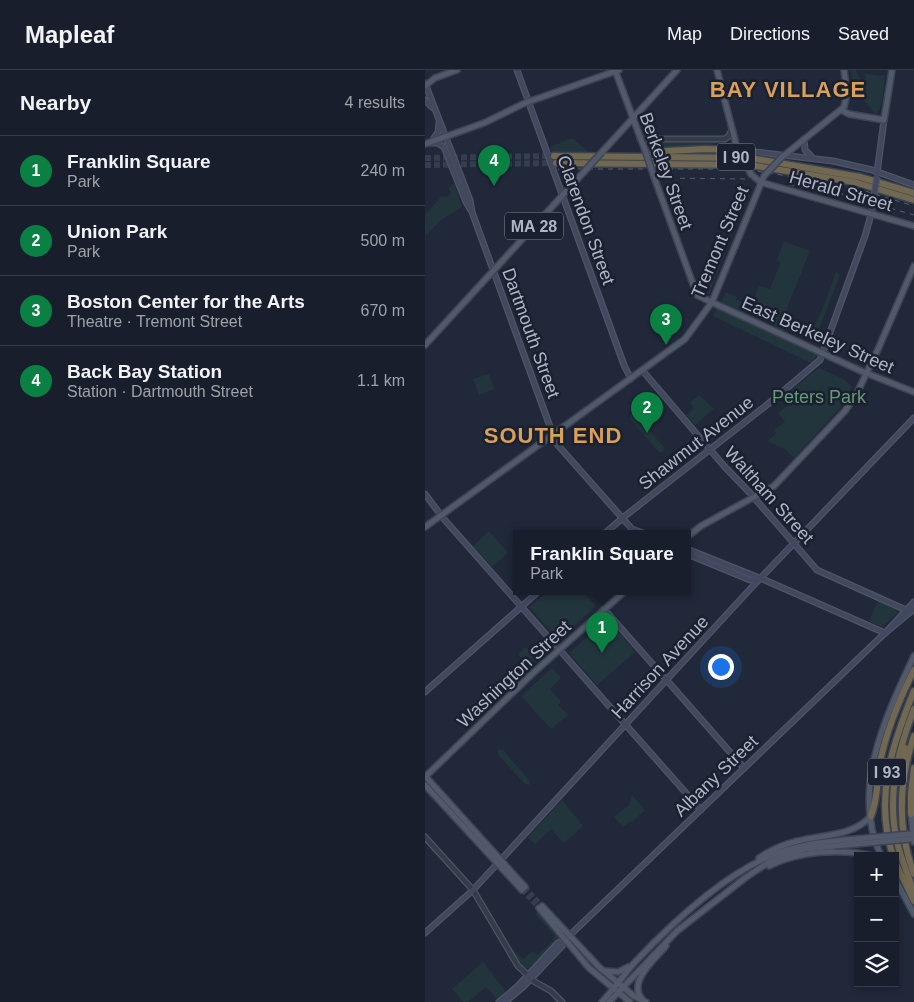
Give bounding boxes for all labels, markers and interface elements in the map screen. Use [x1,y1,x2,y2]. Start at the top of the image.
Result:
text: Mapleaf [25,21,114,48]
text: Map [667,24,702,44]
text: Directions [730,24,810,44]
text: Saved [838,24,889,44]
district label: BAY VILLAGE [710,77,866,102]
text: Nearby [20,91,91,114]
text: 4 results [345,94,405,111]
street label: Berkeley Street [636,110,696,232]
road number: I 90 [717,144,755,170]
pin: 4 [478,145,510,186]
text: Franklin Square [67,151,211,172]
street label: Clarendon Street [553,153,619,287]
text: 1 [32,162,40,179]
text: 240 m [361,162,405,179]
street label: Herald Street [787,167,895,215]
text: Park [67,173,100,190]
street label: Tremont Street [687,183,753,301]
road number: MA 28 [505,212,563,240]
text: Union Park [67,221,167,242]
text: 2 [32,232,40,249]
text: 500 m [361,232,405,249]
text: Park [67,243,100,260]
street label: Dartmouth Street [498,265,564,401]
text: Boston Center for the Arts [67,291,305,312]
street label: East Berkeley Street [739,292,897,378]
text: 3 [32,302,40,319]
text: 670 m [361,302,405,319]
pin: 3 [650,304,682,345]
text: Theatre · Tremont Street [67,313,242,330]
text: Back Bay Station [67,361,222,382]
text: 4 [32,372,40,389]
text: 1.1 km [357,372,405,389]
text: Station · Dartmouth Street [67,383,253,400]
park label: Peters Park [772,387,867,407]
pin: 2 [631,392,663,433]
street label: Shawmut Avenue [635,392,757,494]
district label: SOUTH END [484,423,622,448]
street label: Waltham Street [720,442,818,548]
popup [513,530,691,595]
text: Franklin Square [530,543,674,564]
text: Park [530,565,563,582]
pin: 1 [586,612,618,653]
street label: Harrison Avenue [607,612,713,722]
street label: Washington Street [453,616,575,732]
your location [708,654,734,680]
street label: Albany Street [670,731,762,821]
road number: I 93 [868,759,906,786]
map controls [854,852,899,987]
button: + [854,852,899,897]
button: − [854,897,899,942]
button: layers [854,942,899,987]

